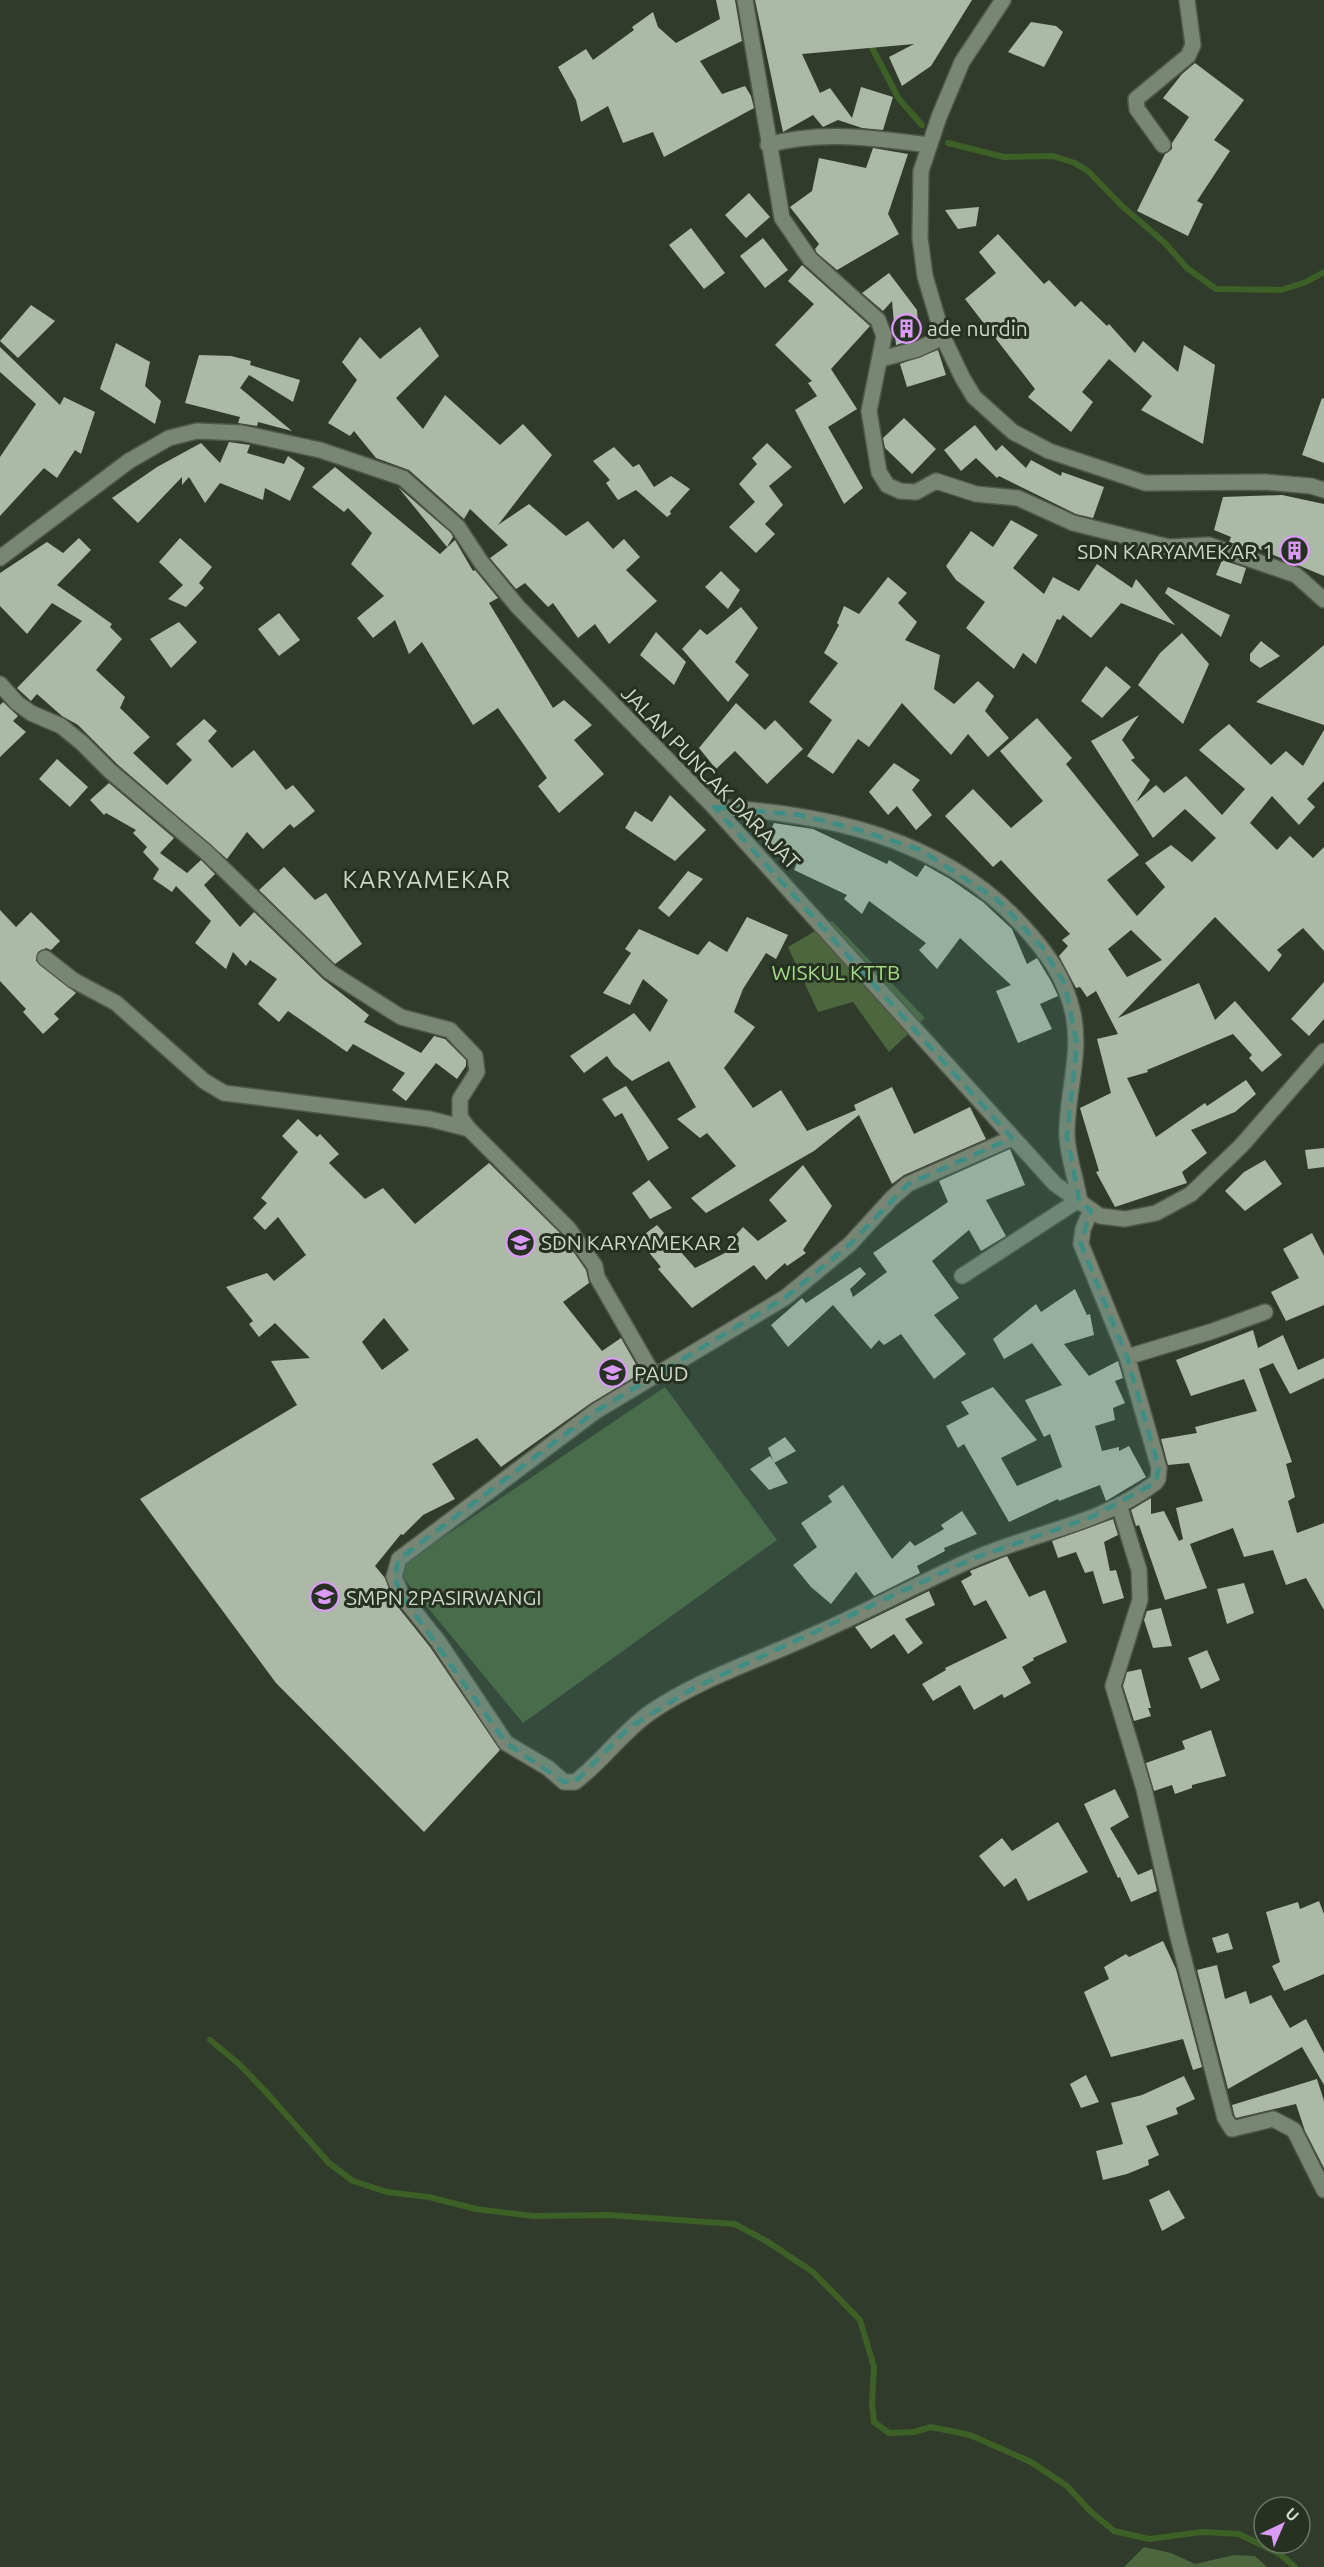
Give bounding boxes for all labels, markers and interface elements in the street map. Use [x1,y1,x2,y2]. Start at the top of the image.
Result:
building icon: ade nurdin [890,312,922,344]
place label: ade nurdin [927,316,1028,340]
building icon: SDN KARYAMEKAR 1 [1279,535,1311,567]
place label: SDN KARYAMEKAR 1 [1077,539,1274,563]
street label: JALAN PUNCAK DARAJAT [617,680,805,874]
district label: KARYAMEKAR [343,866,511,893]
park label: WISKUL KTTB [772,960,900,984]
school or university icon: SDN KARYAMEKAR 2 [504,1226,536,1258]
place label: SDN KARYAMEKAR 2 [541,1230,738,1254]
school or university icon: PAUD [597,1357,629,1389]
place label: PAUD [634,1361,688,1385]
school or university icon: SMPN 2PASIRWANGI [309,1581,341,1613]
place label: SMPN 2PASIRWANGI [346,1585,542,1609]
north arrow [1252,2495,1312,2555]
text: U [1282,2504,1303,2525]

